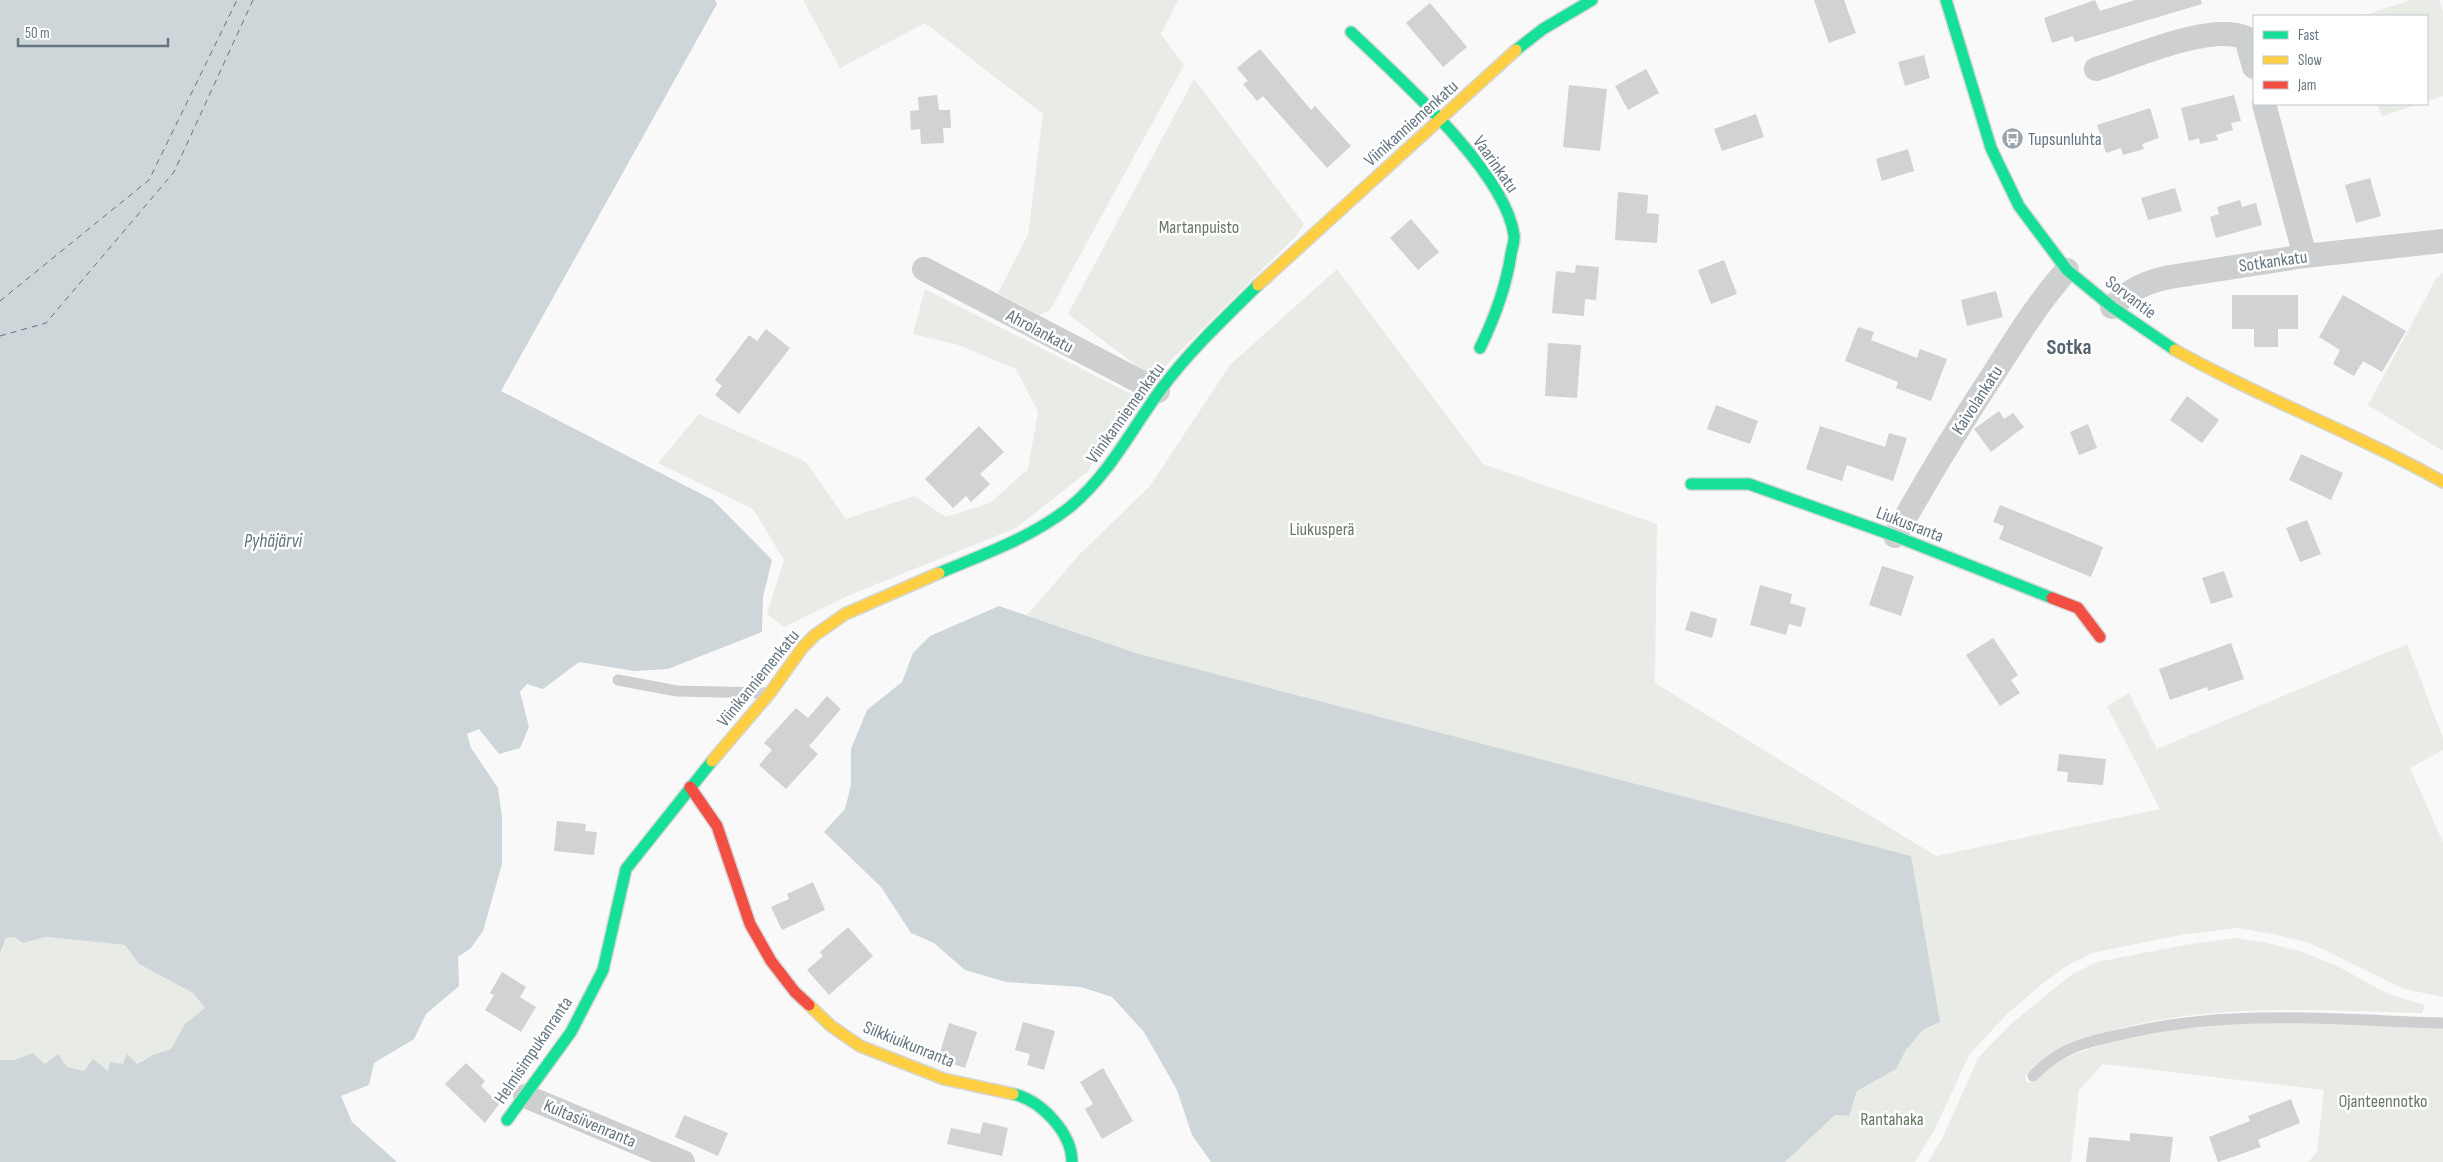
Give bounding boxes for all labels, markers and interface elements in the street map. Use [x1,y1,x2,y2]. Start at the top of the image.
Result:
scale bar [18,15,168,47]
legend [2253,15,2428,105]
text: 50 m [25,24,50,43]
text: Fast [2298,26,2320,45]
text: Slow [2298,51,2322,70]
street label: Viinikanniemenkatu [1360,76,1463,171]
text: Jam [2297,76,2316,95]
bus stop icon: Tupsunluhta [2000,127,2024,151]
place label: Tupsunluhta [2028,129,2102,150]
street label: Vaarinkatu [1469,132,1523,197]
park label: Martanpuisto [1159,217,1239,238]
street label: Sotkankatu [2237,246,2309,277]
street label: Sorvantie [2101,272,2160,323]
street label: Ahrolankatu [1002,305,1077,358]
district label: Sotka [2047,334,2092,361]
street label: Viinikanniemenkatu [1082,359,1169,468]
street label: Kaivolankatu [1948,362,2007,438]
street label: Liukusranta [1873,502,1946,547]
park label: Liukusperä [1290,519,1355,540]
water label: Pyhäjärvi [244,530,303,553]
street label: Viinikanniemenkatu [713,625,804,731]
street label: Helmisimpukanranta [490,993,577,1108]
street label: Silkkiuikunranta [860,1017,958,1072]
park label: Ojanteennotko [2338,1091,2428,1112]
street label: Kultasiivenranta [541,1095,639,1152]
park label: Rantahaka [1860,1109,1924,1130]

